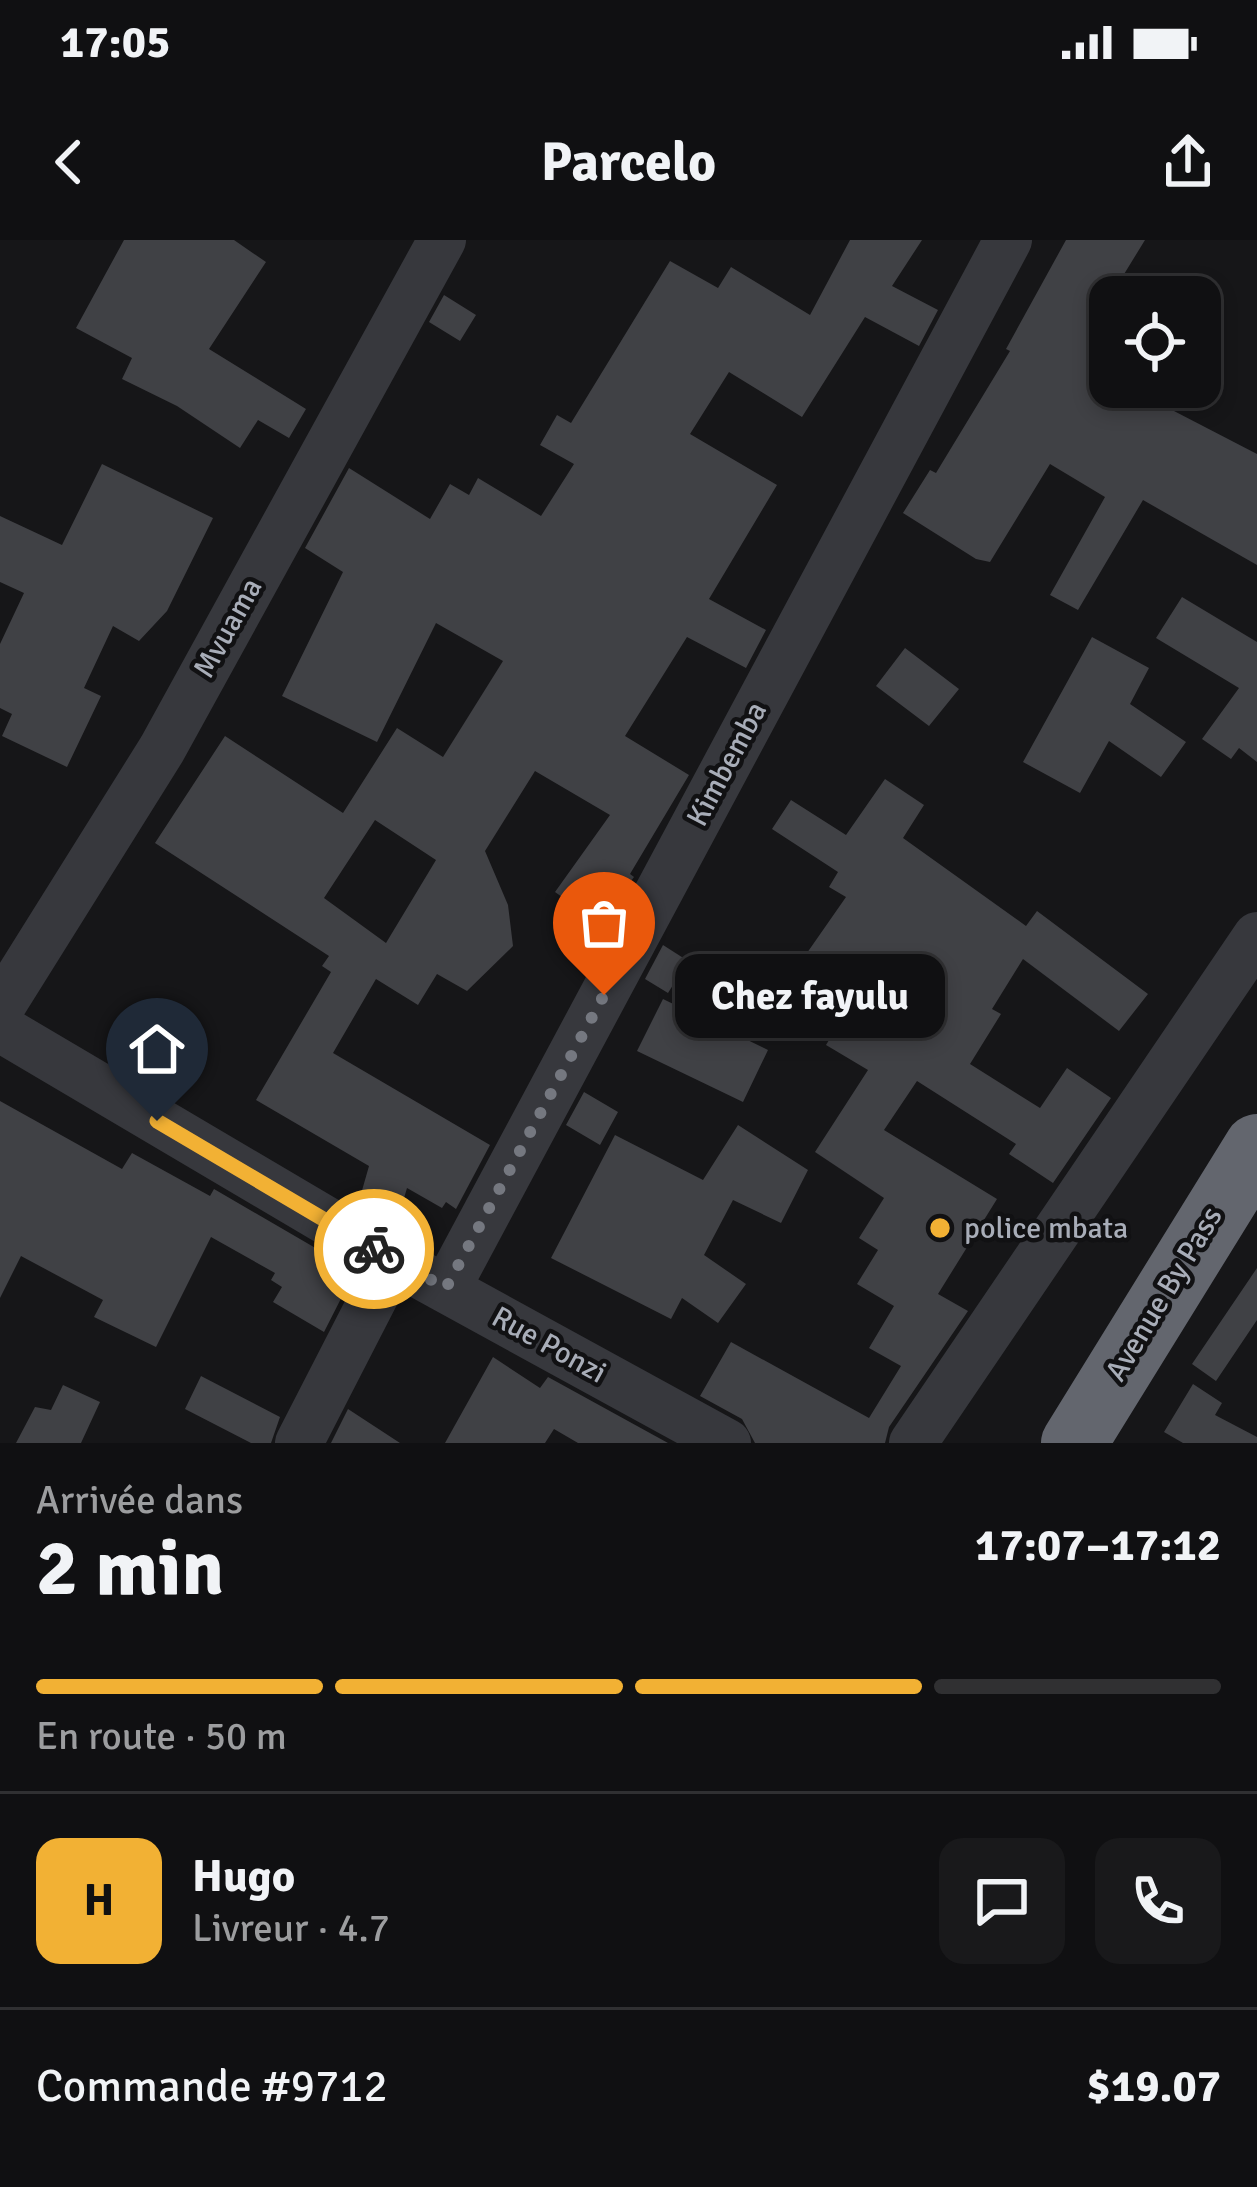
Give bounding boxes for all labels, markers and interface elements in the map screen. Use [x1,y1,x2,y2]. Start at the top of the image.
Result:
text: 17:05 [60,15,170,70]
icon: back [36,129,102,195]
text: Parcelo [541,129,716,196]
icon: share [1155,129,1221,195]
map controls [1089,276,1221,408]
button: locate [1089,276,1221,408]
street label: Mvuama [185,572,271,684]
street label: Kimbemba [679,695,775,833]
pin [553,872,655,995]
icon: bag [571,890,637,956]
callout: Chez fayulu [676,953,946,1037]
text: Chez fayulu [711,972,909,1020]
pin [106,998,208,1121]
icon: home [124,1016,190,1082]
courier [314,1189,434,1309]
street label: Avenue By Pass [1098,1200,1230,1388]
place label: police mbata [964,1210,1128,1247]
marker: police mbata [927,1215,953,1241]
icon: bike [341,1216,407,1282]
street label: Rue Ponzi [485,1299,613,1391]
text: Arrivée dans [36,1476,243,1524]
text: 17:07–17:12 [975,1518,1221,1573]
text: 2 min [36,1521,224,1617]
text: En route · 50 m [36,1712,287,1760]
button: chat [939,1838,1065,1964]
button: phone [1095,1838,1221,1964]
text: Hugo [192,1849,295,1904]
text: H [84,1873,114,1928]
text: Livreur · 4.7 [192,1904,390,1952]
text: Commande #9712 [36,2059,388,2114]
text: $19.07 [1087,2059,1221,2114]

